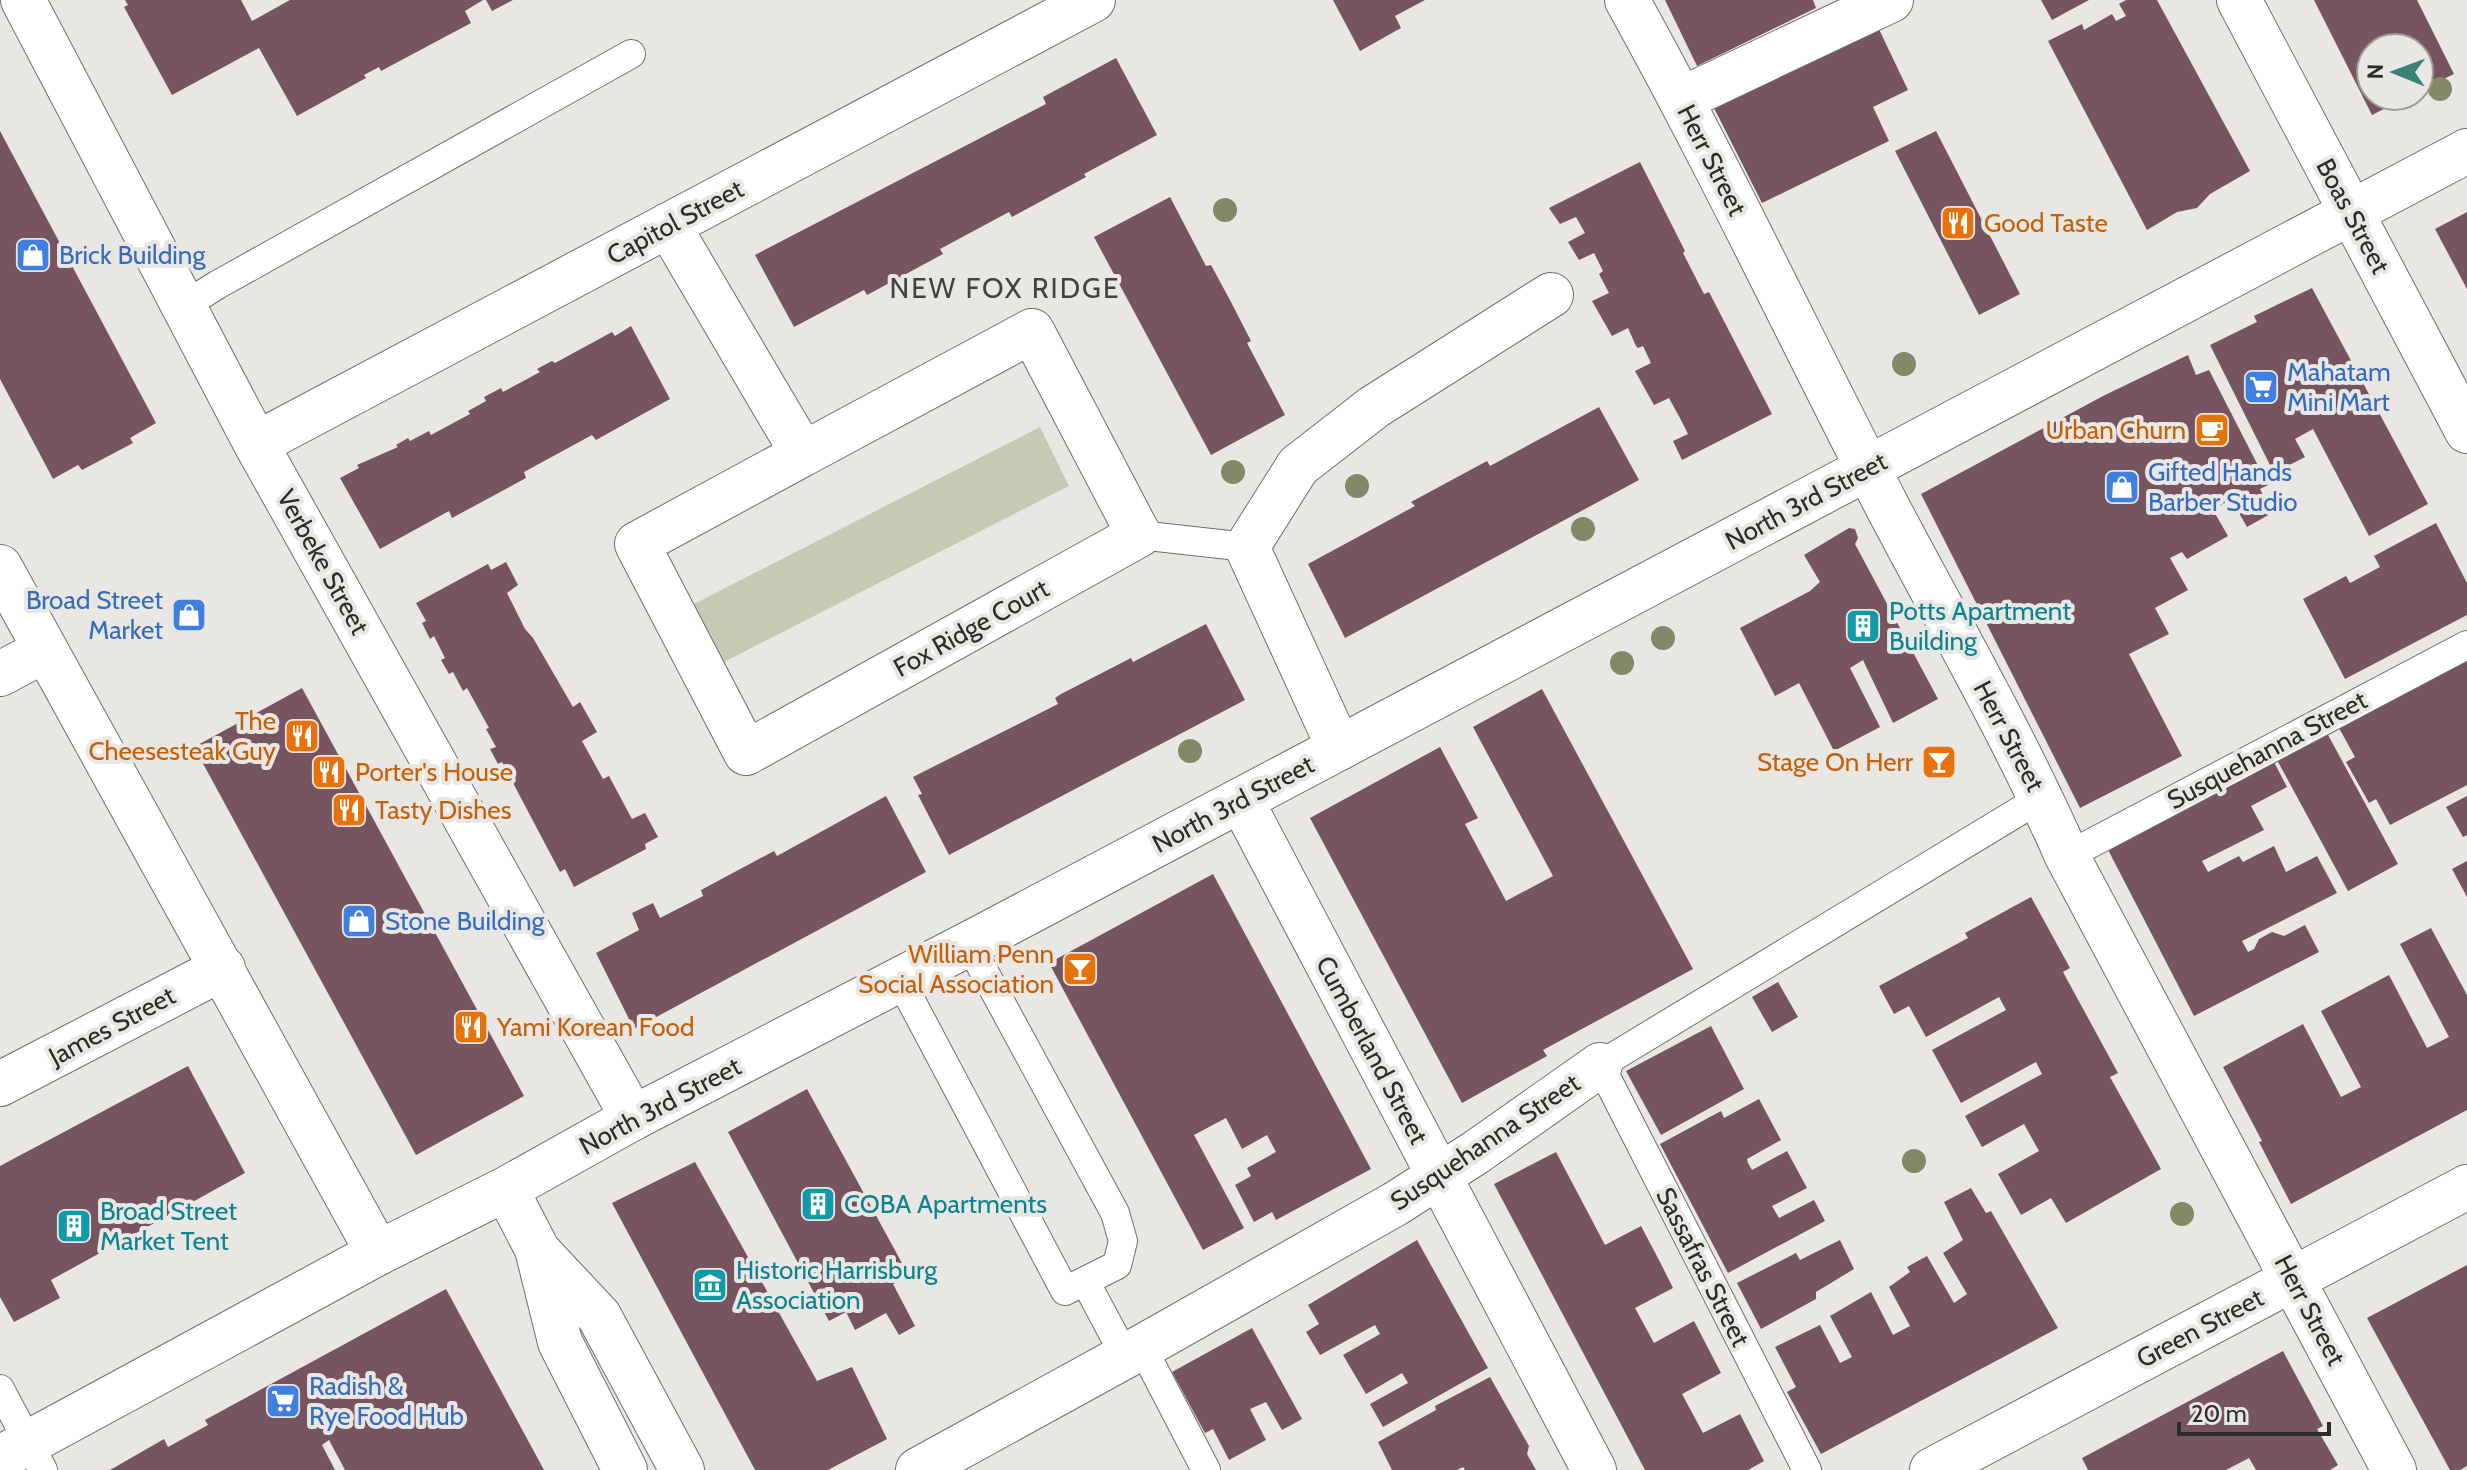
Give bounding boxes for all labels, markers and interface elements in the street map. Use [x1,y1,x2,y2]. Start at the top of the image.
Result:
north arrow [2355,32,2435,112]
text: N [2362,64,2389,80]
street label: Herr Street [1670,99,1754,221]
street label: Boas Street [2309,153,2397,279]
street label: Capitol Street [601,172,749,271]
restaurant icon: Good Taste [1939,204,1977,242]
place label: Good Taste [1984,207,2108,239]
shop icon: Brick Building [14,236,52,274]
place label: Brick Building [59,239,206,271]
district label: NEW FOX RIDGE [890,271,1120,305]
place label: Mahatam Mini Mart [2287,356,2391,418]
supermarket icon: Mahatam Mini Mart [2242,368,2280,406]
cafe icon: Urban Churn [2193,411,2231,449]
place label: Urban Churn [2046,414,2186,446]
street label: North 3rd Street [1720,445,1892,557]
place label: Gifted Hands Barber Studio [2148,456,2297,518]
shop icon: Gifted Hands Barber Studio [2103,468,2141,506]
street label: Verbeke Street [270,484,376,640]
street label: Fox Ridge Court [888,572,1054,684]
place label: Broad Street Market [26,584,163,646]
place label: Potts Apartment Building [1889,595,2071,657]
shop icon: Broad Street Market [170,596,208,634]
building icon: Potts Apartment Building [1844,607,1882,645]
street label: Herr Street [1967,675,2052,797]
street label: Susquehanna Street [2162,684,2373,816]
place label: The Cheesesteak Guy [88,705,276,767]
restaurant icon: The Cheesesteak Guy [283,717,321,755]
bar icon: Stage On Herr [1920,743,1958,781]
place label: Stage On Herr [1757,746,1914,778]
street label: North 3rd Street [1147,748,1319,860]
restaurant icon: Porter's House [310,753,348,791]
place label: Porter's House [355,756,513,788]
restaurant icon: Tasty Dishes [330,791,368,829]
place label: Tasty Dishes [375,794,512,826]
shop icon: Stone Building [340,902,378,940]
place label: Stone Building [385,905,545,937]
place label: William Penn Social Association [858,938,1054,1000]
bar icon: William Penn Social Association [1061,950,1099,988]
street label: Cumberland Street [1309,951,1435,1150]
street label: James Street [43,979,181,1073]
restaurant icon: Yami Korean Food [452,1008,490,1046]
place label: Yami Korean Food [496,1011,694,1043]
street label: North 3rd Street [574,1050,746,1162]
street label: Susquehanna Street [1384,1067,1586,1217]
street label: Sassafras Street [1649,1182,1757,1352]
building icon: COBA Apartments [799,1185,837,1223]
place label: COBA Apartments [844,1188,1047,1220]
place label: Broad Street Market Tent [100,1195,237,1257]
building icon: Broad Street Market Tent [55,1207,93,1245]
street label: Herr Street [2268,1249,2353,1371]
place label: Historic Harrisburg Association [736,1254,938,1316]
museum icon: Historic Harrisburg Association [691,1266,729,1304]
street label: Green Street [2131,1281,2269,1375]
place label: Radish & Rye Food Hub [309,1370,464,1432]
supermarket icon: Radish & Rye Food Hub [264,1382,302,1420]
scale bar [2179,1386,2329,1436]
text: 20 m [2191,1399,2247,1428]

